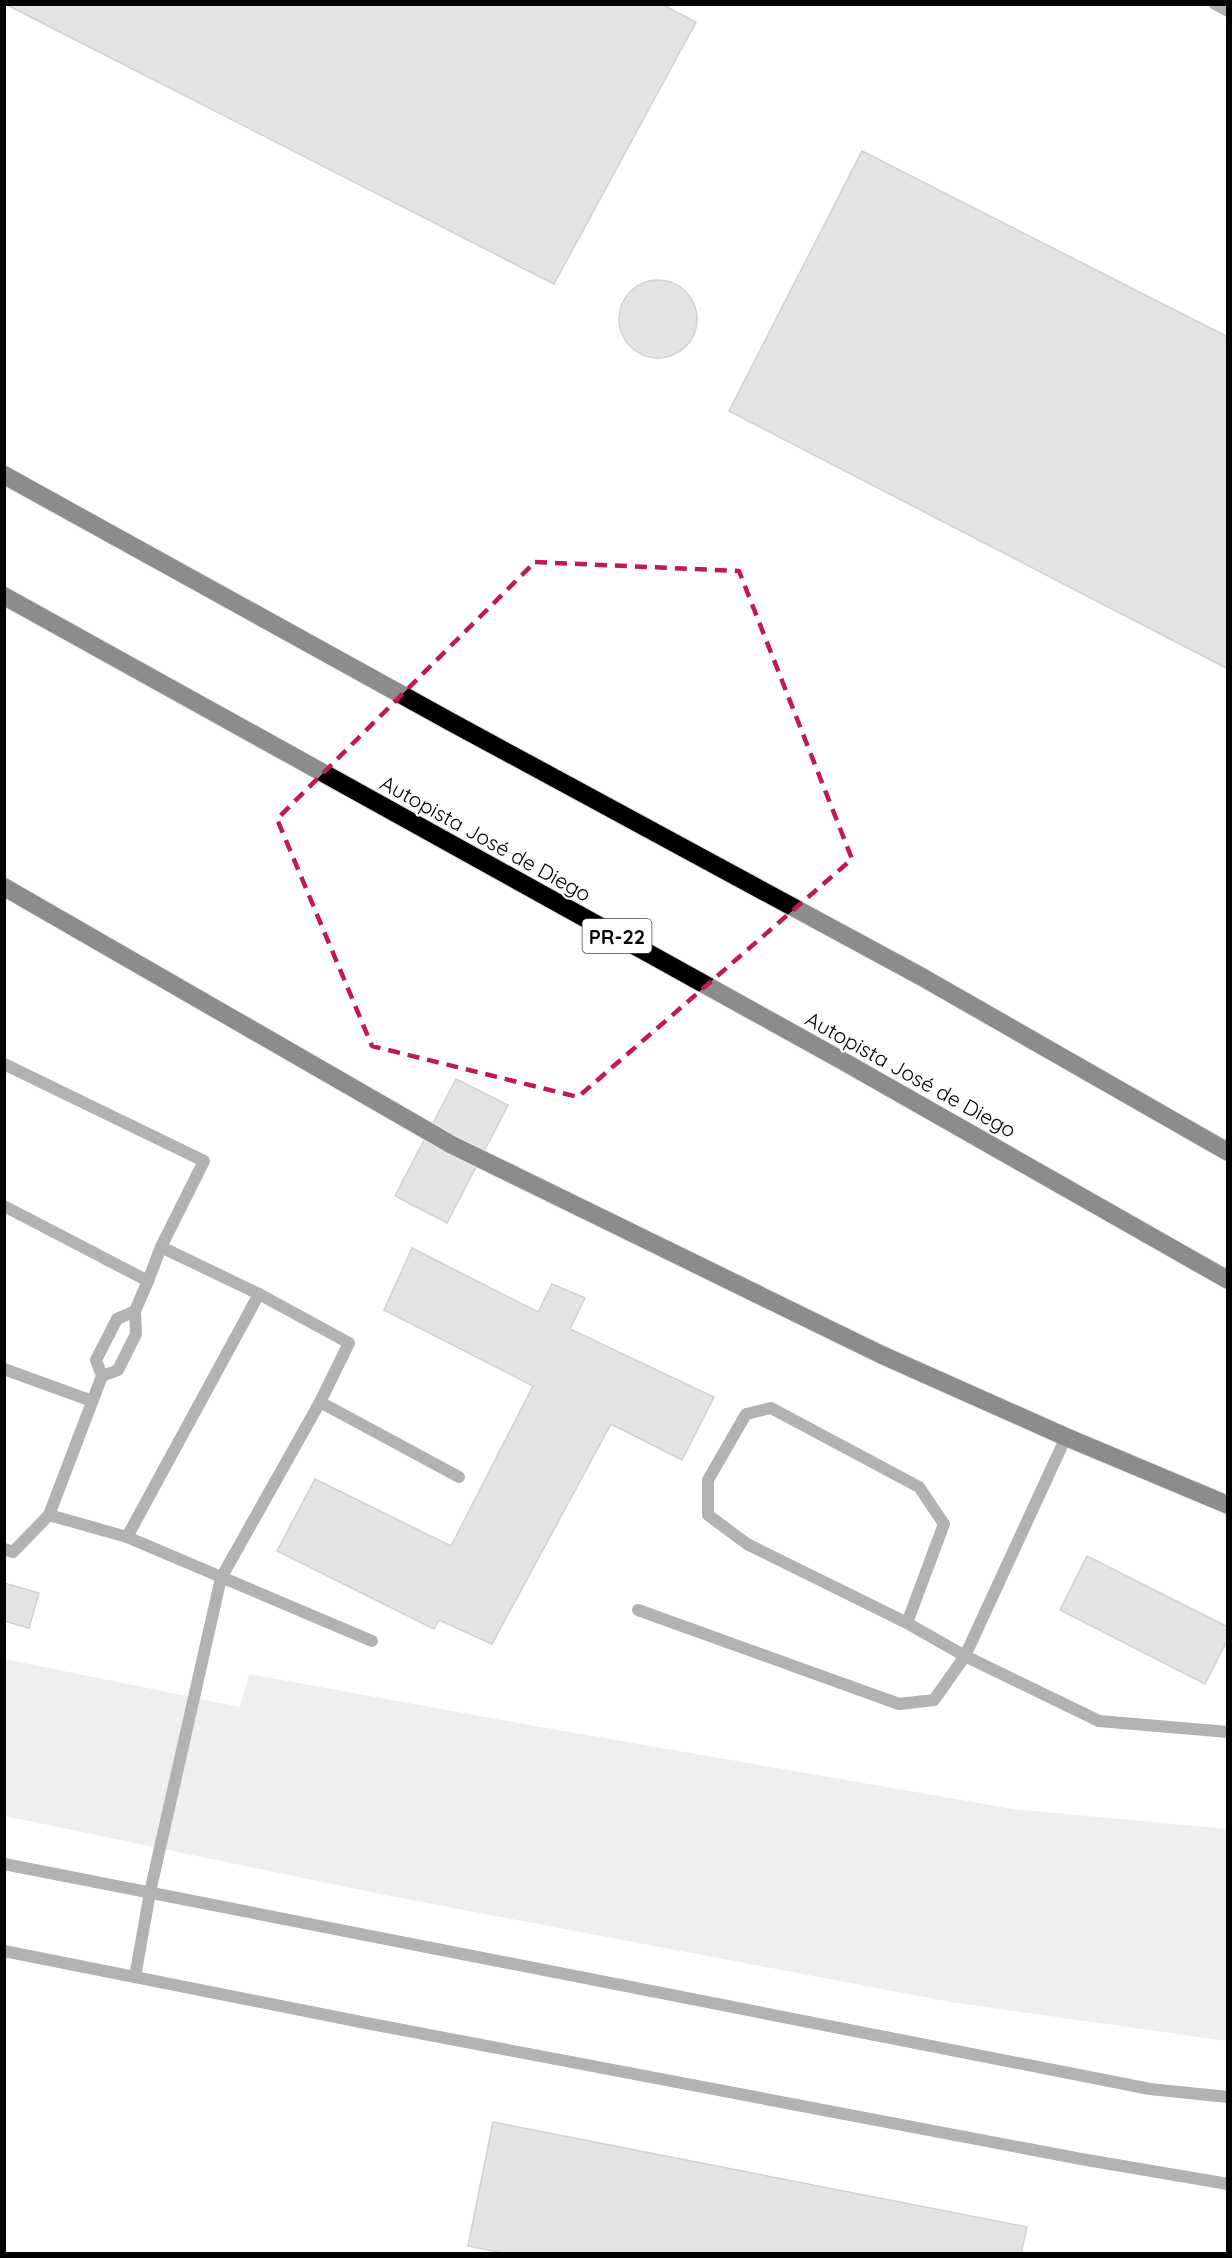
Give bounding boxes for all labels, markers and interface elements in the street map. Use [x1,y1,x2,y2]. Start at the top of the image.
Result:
street label: Autopista José de Diego [376,769,596,907]
road number: PR-22 [582,919,652,953]
street label: Autopista José de Diego [801,1005,1021,1143]

